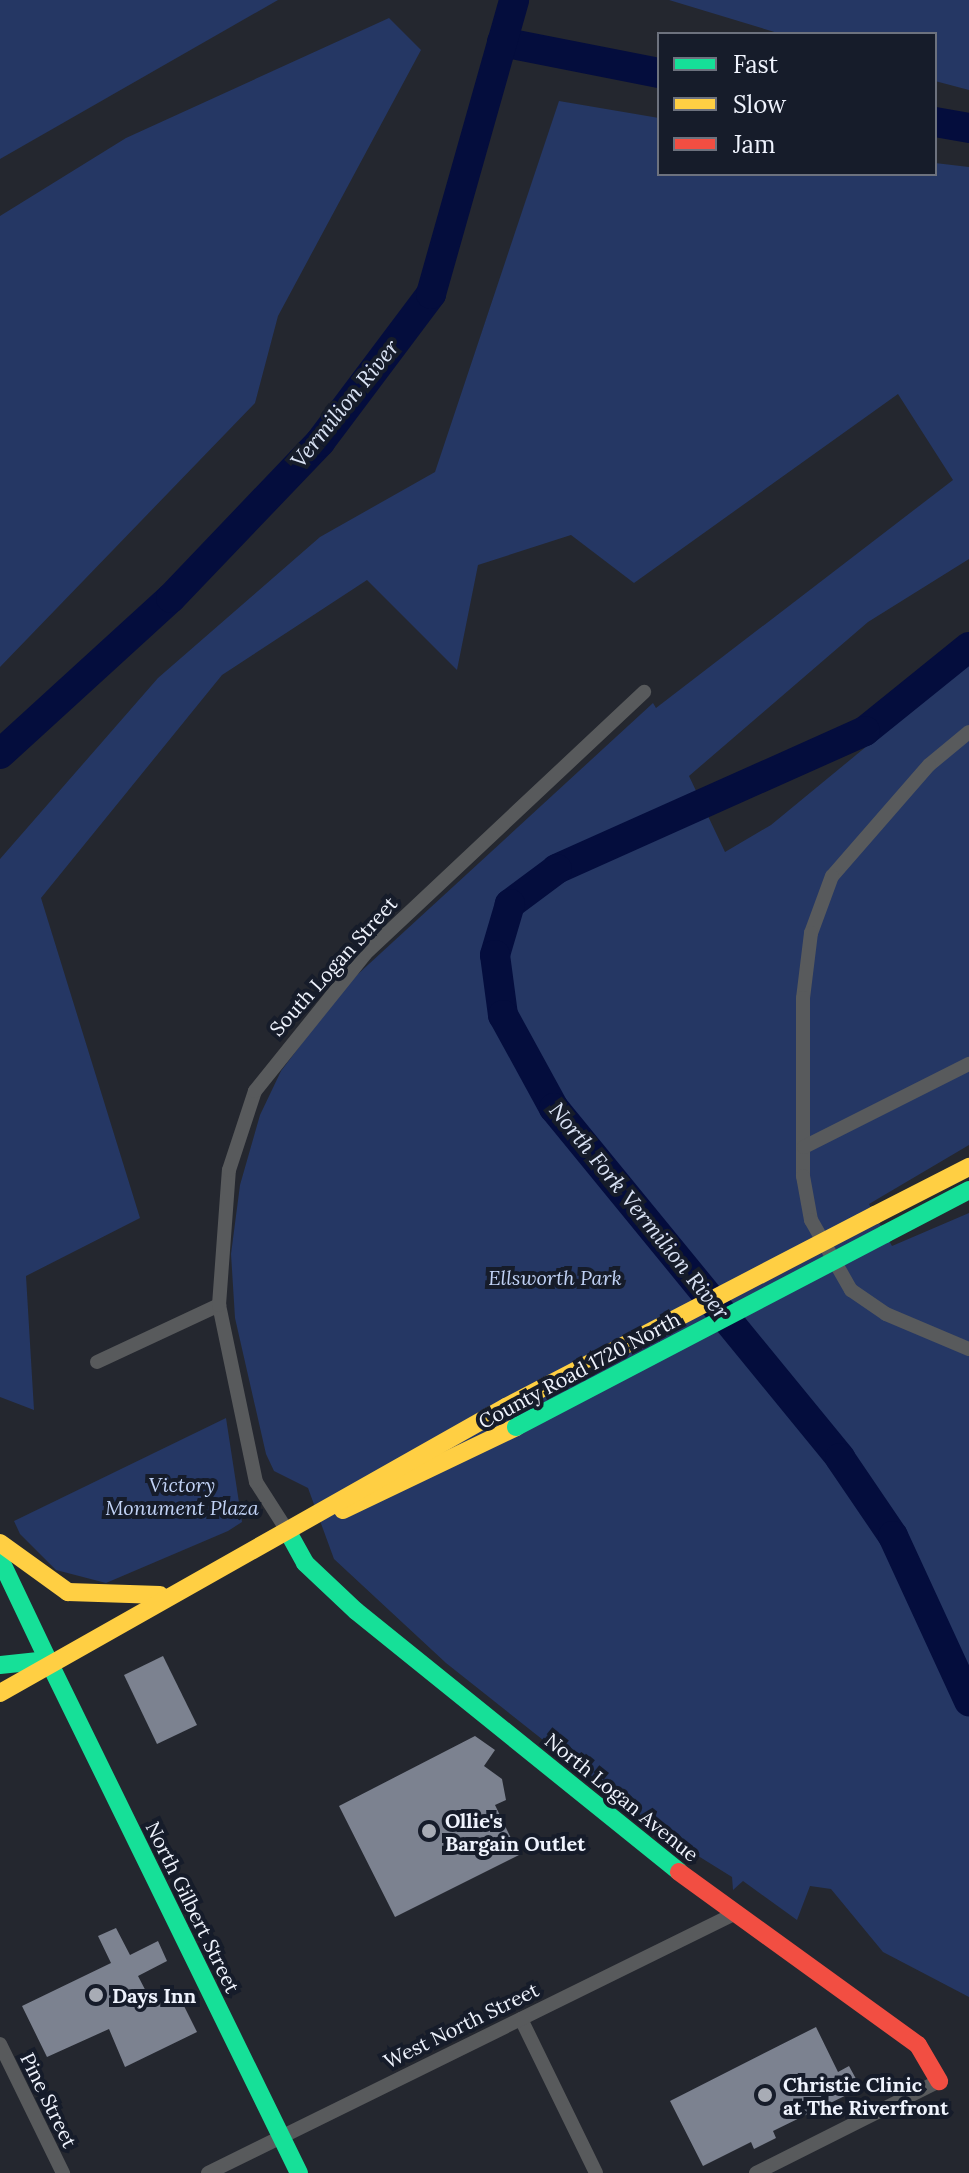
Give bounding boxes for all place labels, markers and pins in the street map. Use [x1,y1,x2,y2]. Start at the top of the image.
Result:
place label: Ollie's Bargain Outlet [445,1808,585,1855]
marker: Ollie's Bargain Outlet [420,1822,438,1840]
place label: Days Inn [112,1983,196,2007]
marker: Days Inn [87,1986,105,2004]
place label: Christie Clinic at The Riverfront [783,2072,948,2119]
marker: Christie Clinic at The Riverfront [754,2084,776,2106]

